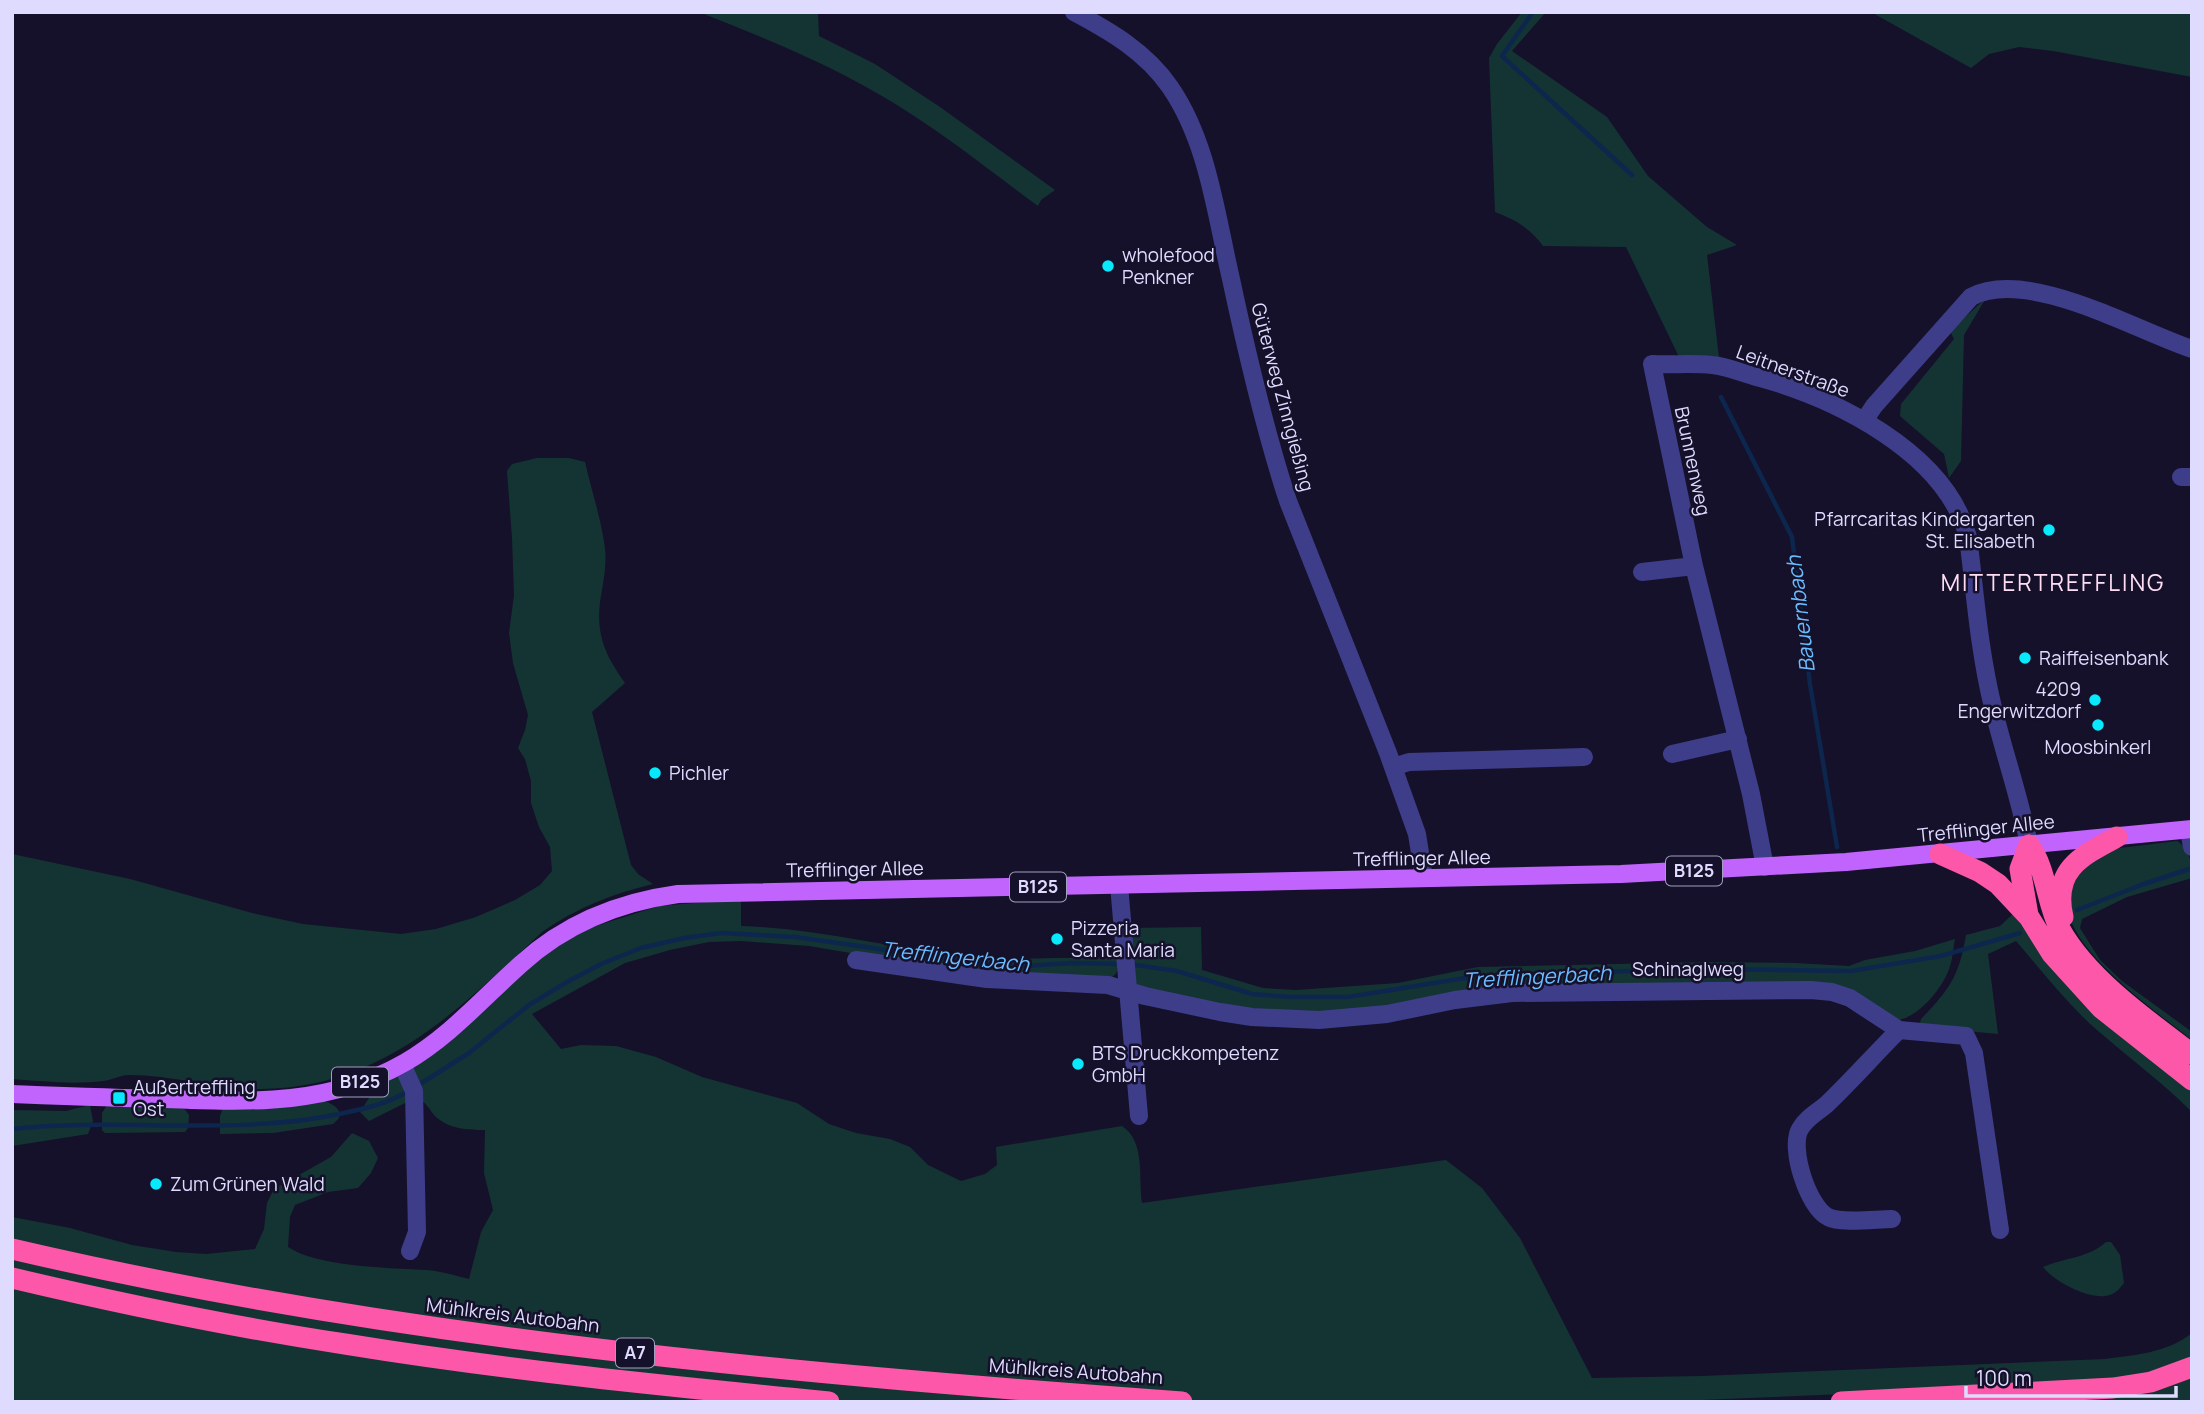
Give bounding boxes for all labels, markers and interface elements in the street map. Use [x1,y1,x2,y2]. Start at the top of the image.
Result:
place label: wholefood Penkner [1122,242,1215,290]
marker: wholefood Penkner [1100,258,1116,274]
street label: Güterweg Zinngießing [1245,300,1321,494]
street label: Leitnerstraße [1733,338,1853,404]
street label: Brunnenweg [1669,404,1717,518]
place label: Pfarrcaritas Kindergarten St. Elisabeth [1814,506,2035,554]
marker: Pfarrcaritas Kindergarten St. Elisabeth [2041,522,2057,538]
water label: Bauernbach [1779,553,1821,674]
district label: MITTERTREFFLING [1941,566,2165,598]
place label: Raiffeisenbank [2039,645,2169,671]
marker: Raiffeisenbank [2017,650,2033,666]
place label: 4209 Engerwitzdorf [1958,676,2081,724]
marker: 4209 Engerwitzdorf [2087,692,2103,708]
marker: Moosbinkerl [2090,717,2106,733]
place label: Moosbinkerl [2045,734,2151,760]
place label: Pichler [669,760,729,786]
marker: Pichler [647,765,663,781]
street label: Trefflinger Allee [1916,808,2056,848]
street label: Trefflinger Allee [1353,844,1491,872]
street label: Trefflinger Allee [786,855,924,883]
road number: B125 [1666,856,1722,886]
road number: B125 [1010,872,1066,902]
place label: Pizzeria Santa Maria [1071,915,1175,963]
marker: Pizzeria Santa Maria [1049,931,1065,947]
water label: Trefflingerbach [880,934,1032,978]
street label: Schinaglweg [1632,956,1744,982]
water label: Trefflingerbach [1462,958,1613,994]
place label: BTS Druckkompetenz GmbH [1092,1040,1279,1088]
marker: BTS Druckkompetenz GmbH [1070,1056,1086,1072]
road number: B125 [332,1068,388,1097]
place label: Außertreffling Ost [133,1074,256,1122]
marker: Außertreffling Ost [111,1090,127,1106]
place label: Zum Grünen Wald [170,1171,325,1197]
marker: Zum Grünen Wald [148,1176,164,1192]
street label: Mühlkreis Autobahn [425,1291,601,1339]
road number: A7 [616,1338,654,1368]
street label: Mühlkreis Autobahn [988,1352,1164,1390]
scale bar [1966,1354,2176,1398]
text: 100 m [1976,1364,2032,1392]

